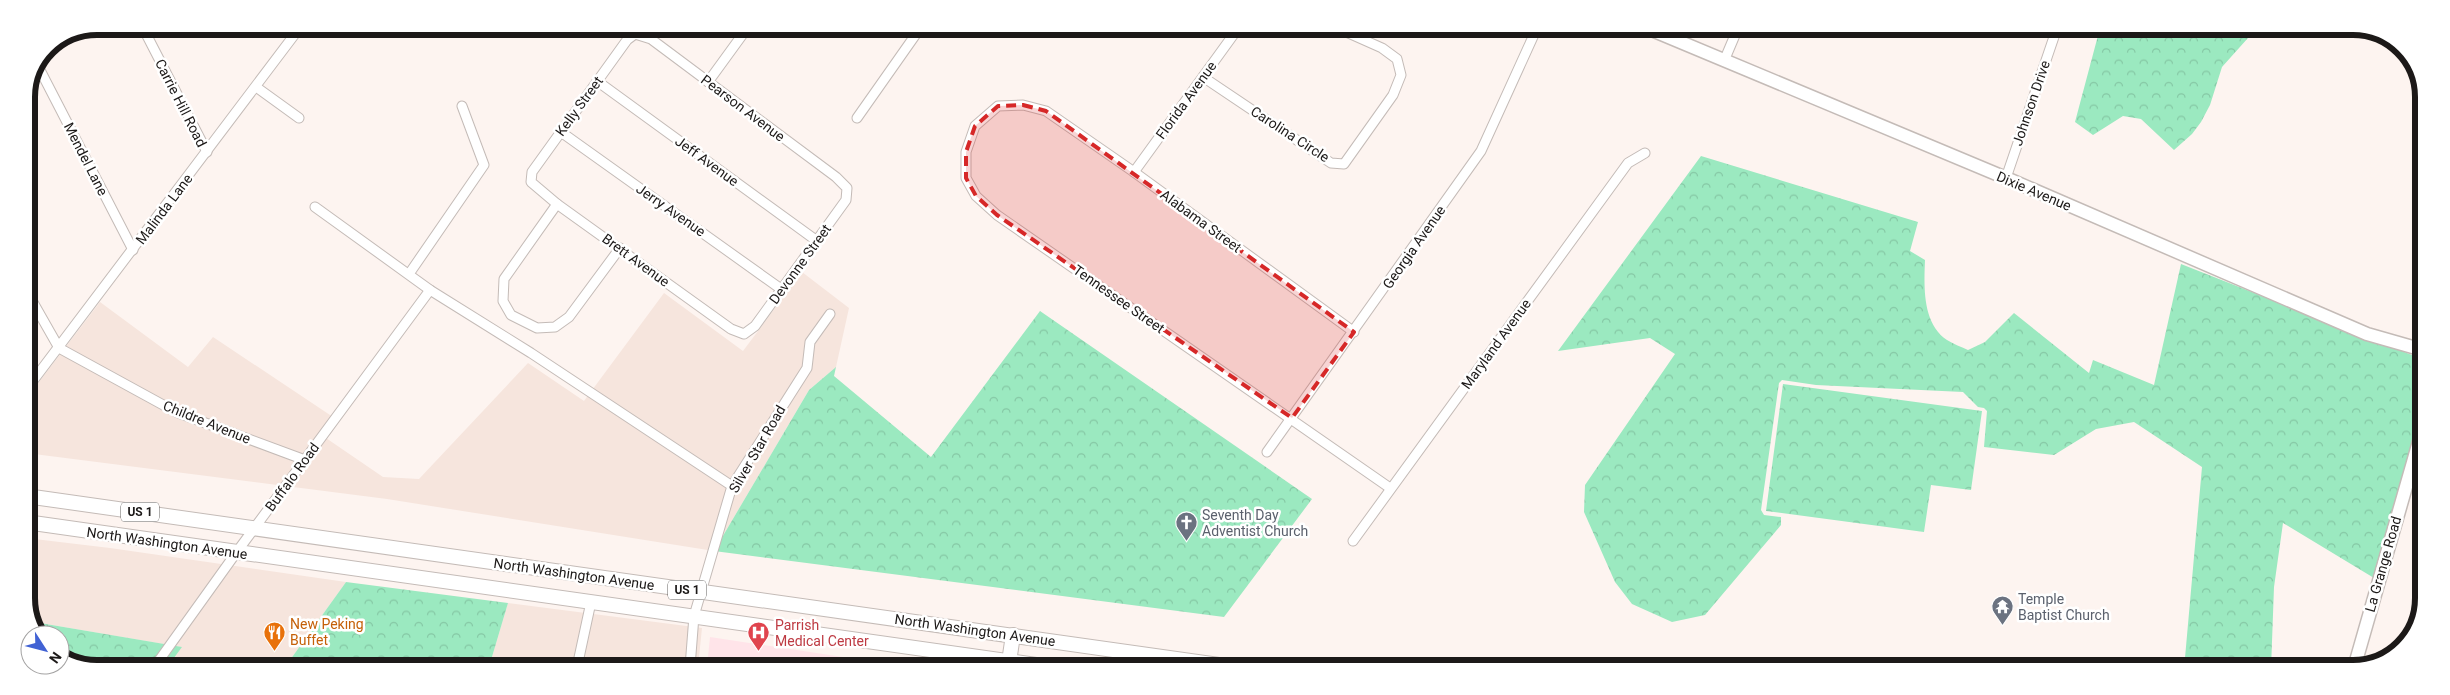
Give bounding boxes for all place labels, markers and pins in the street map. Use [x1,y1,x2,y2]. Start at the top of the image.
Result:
place label: Seventh Day Adventist Church [1202,507,1308,539]
church icon: Seventh Day Adventist Church [1174,511,1198,542]
place label: Temple Baptist Church [2018,591,2110,623]
temple icon: Temple Baptist Church [1990,595,2014,626]
place label: New Peking Buffet [290,616,364,648]
place label: Parrish Medical Center [775,617,869,649]
restaurant icon: New Peking Buffet [262,620,286,651]
hospital icon: Parrish Medical Center [747,621,771,652]

